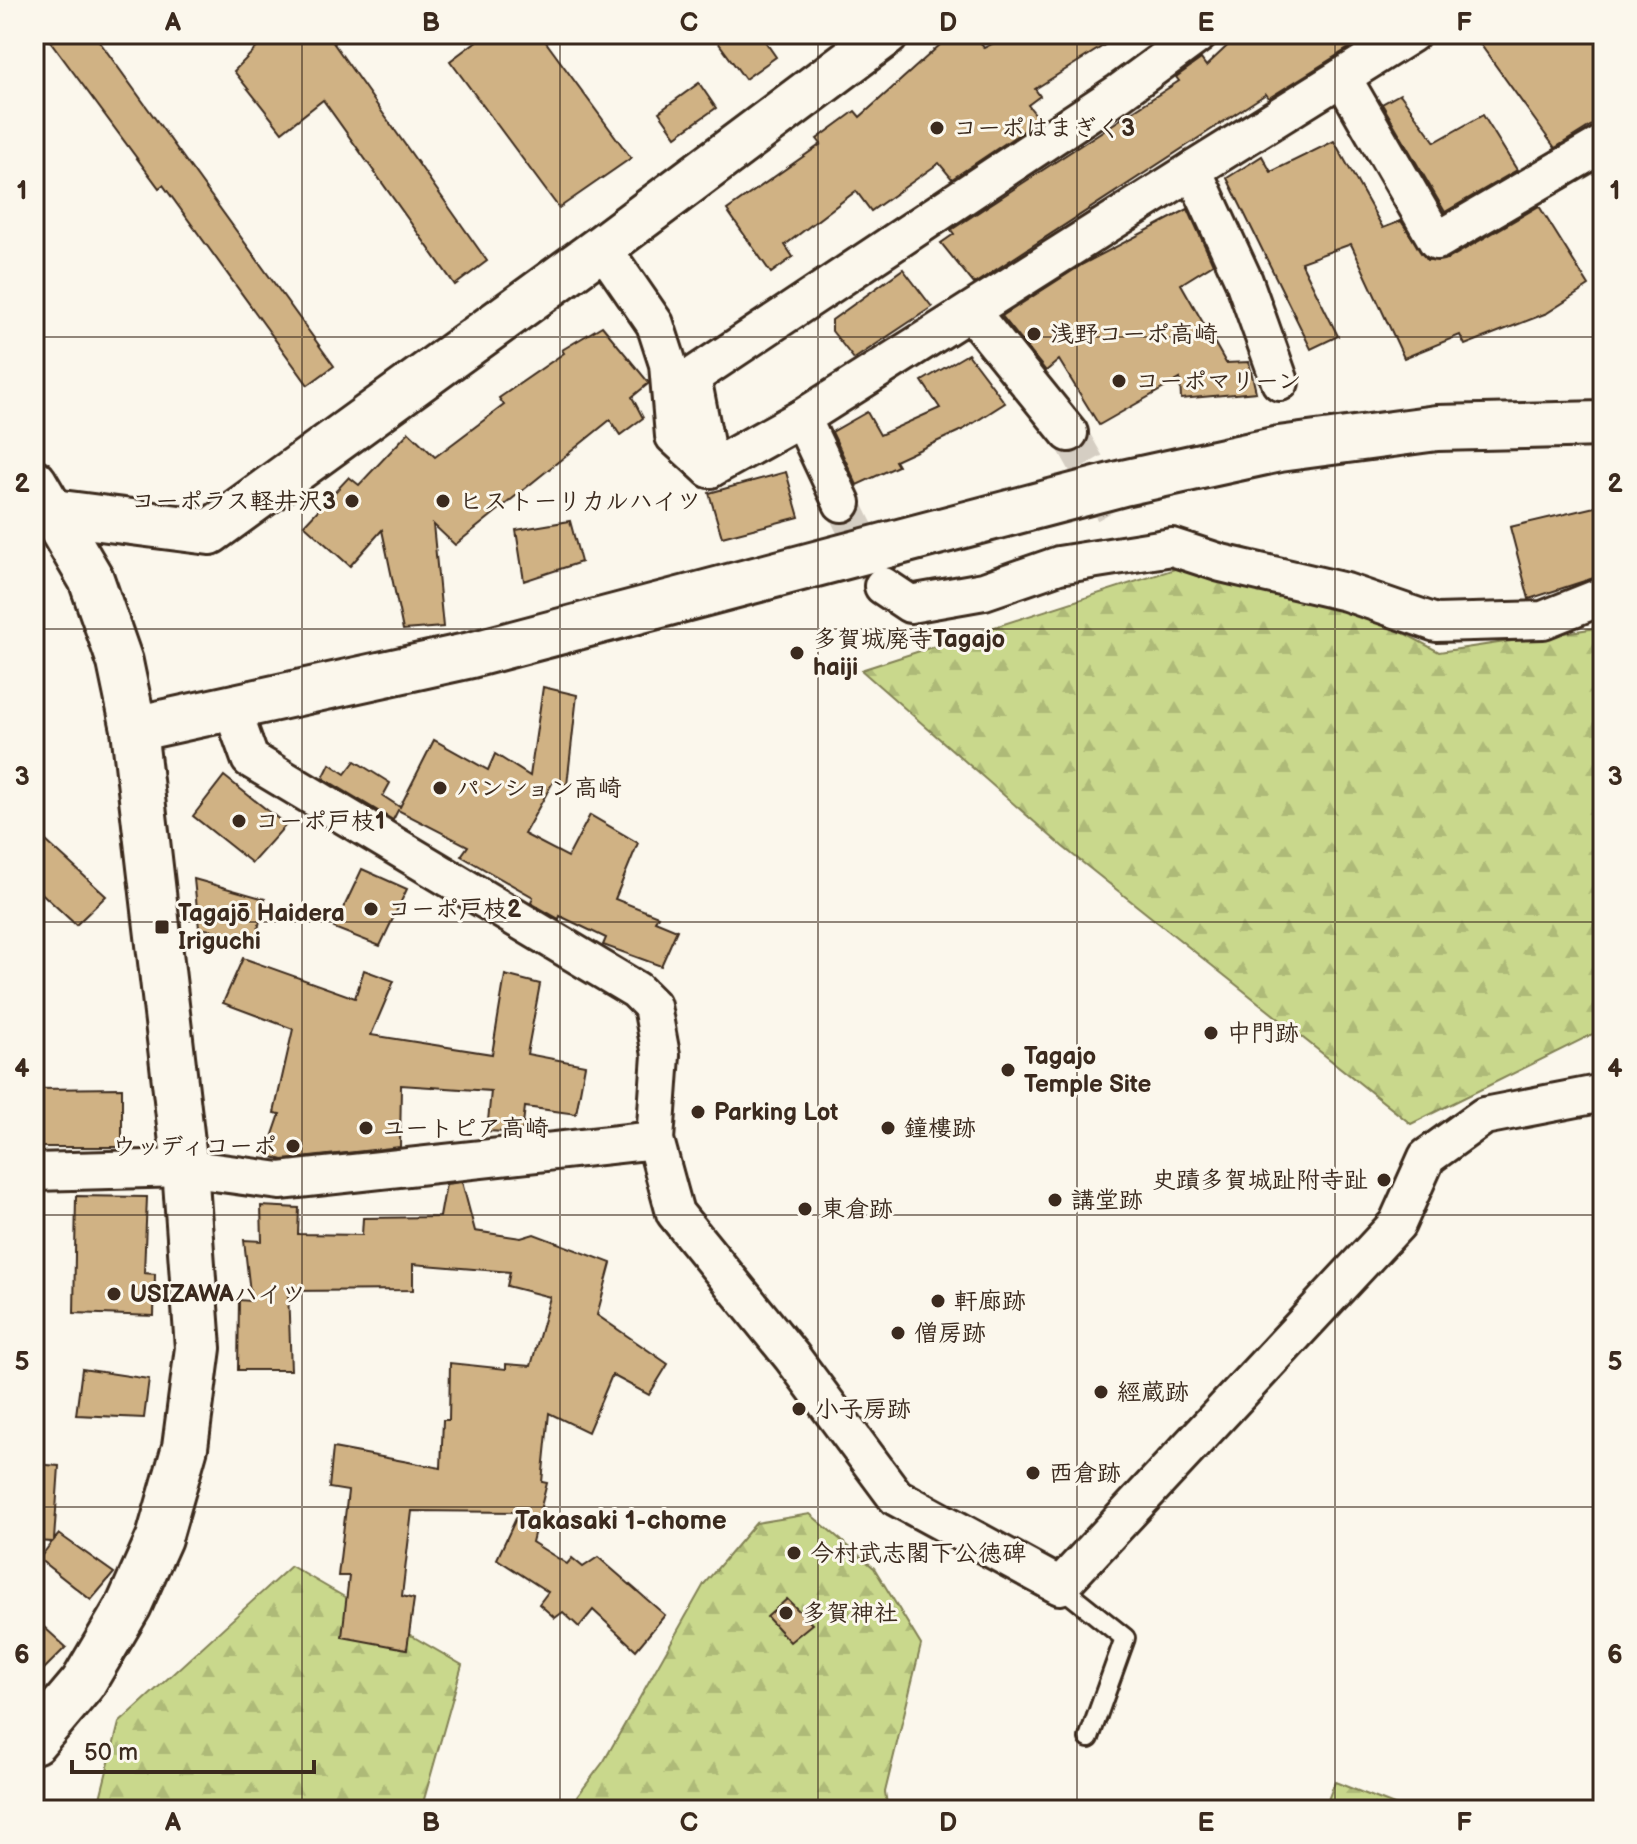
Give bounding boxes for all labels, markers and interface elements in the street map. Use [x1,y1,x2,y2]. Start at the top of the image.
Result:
text: A [164,8,181,39]
text: B [422,8,440,39]
text: C [680,8,698,39]
text: D [939,8,957,39]
text: E [1198,8,1215,39]
text: F [1456,8,1472,39]
place label: コーポはまぎく3 [953,114,1135,143]
marker: コーポはまぎく3 [928,119,946,137]
text: 1 [17,176,27,207]
text: 1 [1610,176,1620,207]
place label: 浅野コーポ高崎 [1050,320,1218,349]
marker: 浅野コーポ高崎 [1025,325,1043,343]
place label: コーポマリーン [1135,367,1302,396]
marker: コーポマリーン [1110,372,1128,390]
text: 2 [14,469,30,500]
text: 2 [1607,469,1623,500]
place label: コーポラス軽井沢3 [131,487,336,516]
place label: ヒストーリカルハイツ [459,487,701,516]
marker: コーポラス軽井沢3 [343,492,361,510]
marker: ヒストーリカルハイツ [434,492,452,510]
place label: 多賀城廃寺Tagajo haiji [813,625,1005,682]
marker: 多賀城廃寺Tagajo haiji [788,644,806,662]
text: 3 [14,762,30,793]
text: 3 [1607,762,1623,793]
place label: パンション高崎 [456,774,622,803]
marker: パンション高崎 [431,779,449,797]
place label: コーポ戸枝1 [255,807,385,836]
marker: コーポ戸枝1 [230,812,248,830]
place label: コーポ戸枝2 [387,895,522,924]
place label: Tagajō Haidera Iriguchi [178,899,345,956]
marker: コーポ戸枝2 [362,900,380,918]
marker: Tagajō Haidera Iriguchi [153,918,171,936]
place label: 中門跡 [1227,1019,1299,1048]
marker: 中門跡 [1202,1024,1220,1042]
place label: Tagajo Temple Site [1024,1042,1151,1099]
text: 4 [14,1054,30,1085]
text: 4 [1607,1054,1623,1085]
marker: Tagajo Temple Site [999,1061,1017,1079]
place label: Parking Lot [714,1098,838,1127]
marker: Parking Lot [689,1103,707,1121]
place label: ユートピア高崎 [382,1114,549,1143]
place label: 鐘樓跡 [904,1114,976,1143]
marker: ユートピア高崎 [357,1119,375,1137]
marker: 鐘樓跡 [879,1119,897,1137]
place label: ウッディコーポ [112,1132,277,1161]
marker: ウッディコーポ [284,1137,302,1155]
place label: 史蹟多賀城趾附寺趾 [1152,1166,1368,1195]
marker: 史蹟多賀城趾附寺趾 [1375,1171,1393,1189]
place label: 講堂跡 [1071,1186,1143,1215]
marker: 講堂跡 [1046,1191,1064,1209]
place label: 東倉跡 [821,1195,893,1224]
marker: 東倉跡 [796,1200,814,1218]
place label: USIZAWAハイツ [130,1280,306,1309]
marker: USIZAWAハイツ [105,1285,123,1303]
place label: 軒廊跡 [954,1287,1026,1316]
marker: 軒廊跡 [929,1292,947,1310]
place label: 僧房跡 [914,1319,986,1348]
marker: 僧房跡 [889,1324,907,1342]
text: 5 [14,1347,30,1378]
text: 5 [1607,1347,1623,1378]
place label: 經蔵跡 [1117,1378,1189,1407]
marker: 經蔵跡 [1092,1383,1110,1401]
place label: 小子房跡 [815,1395,911,1424]
marker: 小子房跡 [790,1400,808,1418]
place label: 西倉跡 [1049,1459,1121,1488]
marker: 西倉跡 [1024,1464,1042,1482]
district label: Takasaki 1-chome [515,1506,727,1537]
place label: 今村武志閣下公徳碑 [810,1539,1026,1568]
marker: 今村武志閣下公徳碑 [785,1544,803,1562]
place label: 多賀神社 [802,1599,898,1628]
marker: 多賀神社 [777,1604,795,1622]
text: 6 [14,1640,30,1671]
text: 6 [1607,1640,1623,1671]
scale bar [72,1724,314,1774]
text: 50 m [84,1738,138,1767]
text: A [164,1808,181,1839]
text: B [422,1808,440,1839]
text: C [680,1808,698,1839]
text: D [939,1808,957,1839]
text: E [1198,1808,1215,1839]
text: F [1456,1808,1472,1839]

